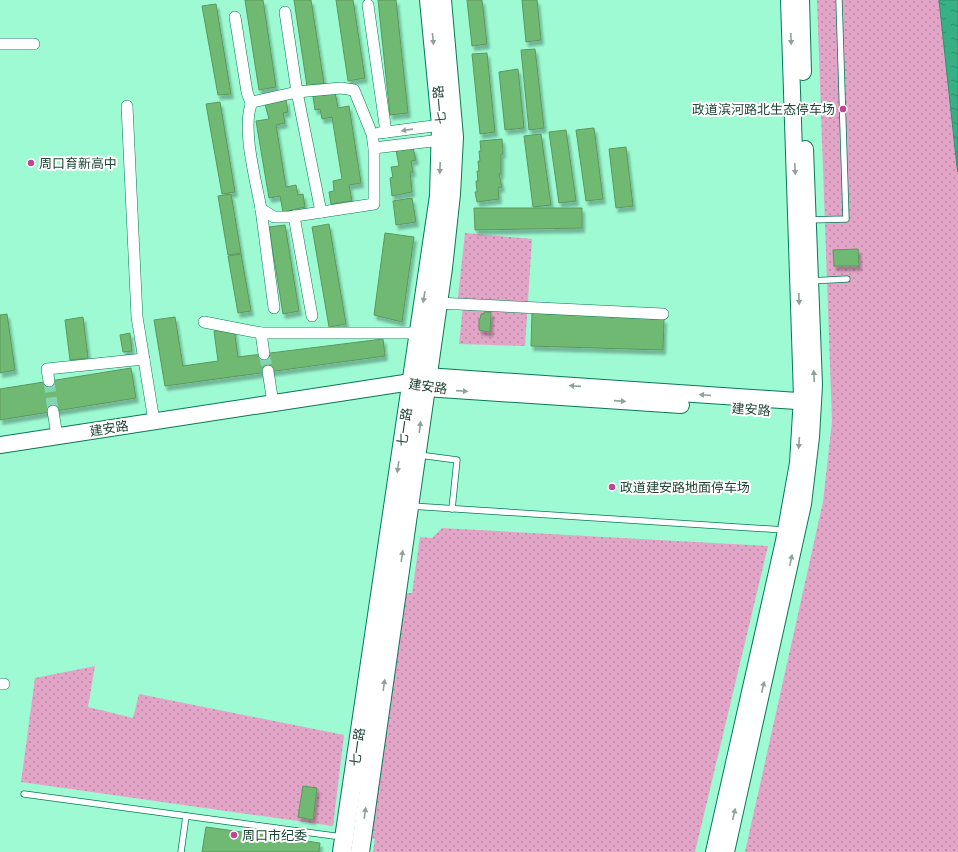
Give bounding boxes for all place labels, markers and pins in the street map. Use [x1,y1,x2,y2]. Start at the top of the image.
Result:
place label: 政道滨河路北生态停车场 [692,100,835,118]
marker: 政道滨河路北生态停车场 [838,104,848,114]
place label: 周口育新高中 [39,154,117,172]
marker: 周口育新高中 [26,158,36,168]
place label: 政道建安路地面停车场 [620,478,750,496]
marker: 政道建安路地面停车场 [607,482,617,492]
place label: 周口市纪委 [242,826,307,844]
marker: 周口市纪委 [229,830,239,840]

